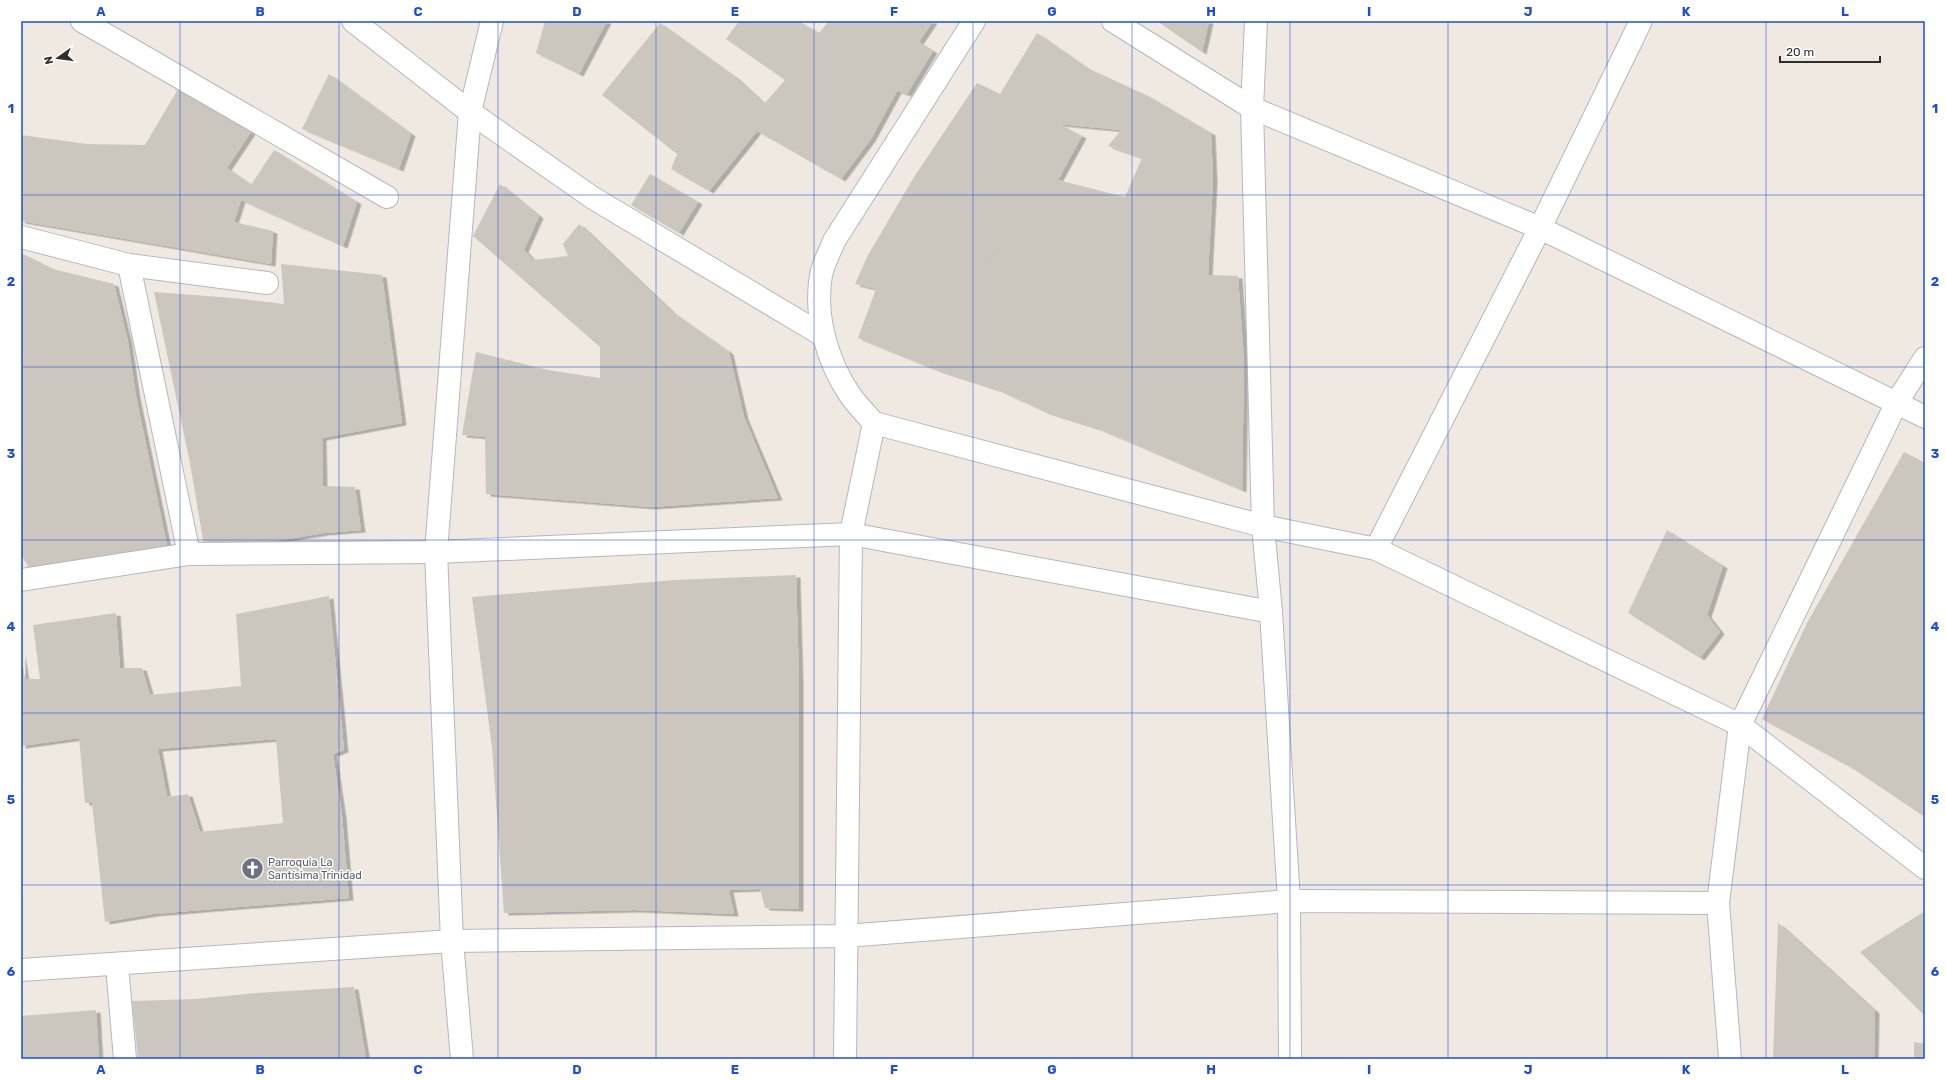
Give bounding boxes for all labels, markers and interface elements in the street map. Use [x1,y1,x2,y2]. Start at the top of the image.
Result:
text: A [96,4,106,19]
text: B [255,4,265,19]
text: C [413,4,423,19]
text: D [572,4,582,19]
text: E [731,4,739,19]
text: F [890,4,898,19]
text: G [1047,4,1057,19]
text: H [1206,4,1216,19]
text: I [1367,4,1371,19]
text: J [1524,4,1532,19]
text: K [1682,4,1691,19]
text: L [1841,4,1849,19]
north arrow [38,38,78,78]
scale bar [1780,38,1880,64]
text: 20 m [1786,45,1814,59]
text: N [41,55,56,66]
text: 1 [8,101,14,116]
text: 1 [1932,101,1938,116]
text: 2 [7,274,15,289]
text: 2 [1931,274,1939,289]
text: 3 [7,446,16,461]
text: 3 [1931,446,1940,461]
text: 4 [7,619,16,634]
text: 4 [1931,619,1940,634]
text: 5 [7,792,15,807]
text: 5 [1931,792,1939,807]
church icon: Parroquia La Santísima Trinidad [240,855,266,881]
place label: Parroquia La Santísima Trinidad [268,856,362,882]
text: 6 [7,964,16,979]
text: 6 [1931,964,1940,979]
text: A [96,1062,106,1077]
text: B [255,1062,265,1077]
text: C [413,1062,423,1077]
text: D [572,1062,582,1077]
text: E [731,1062,739,1077]
text: F [890,1062,898,1077]
text: G [1047,1062,1057,1077]
text: H [1206,1062,1216,1077]
text: I [1367,1062,1371,1077]
text: J [1524,1062,1532,1077]
text: K [1682,1062,1691,1077]
text: L [1841,1062,1849,1077]

